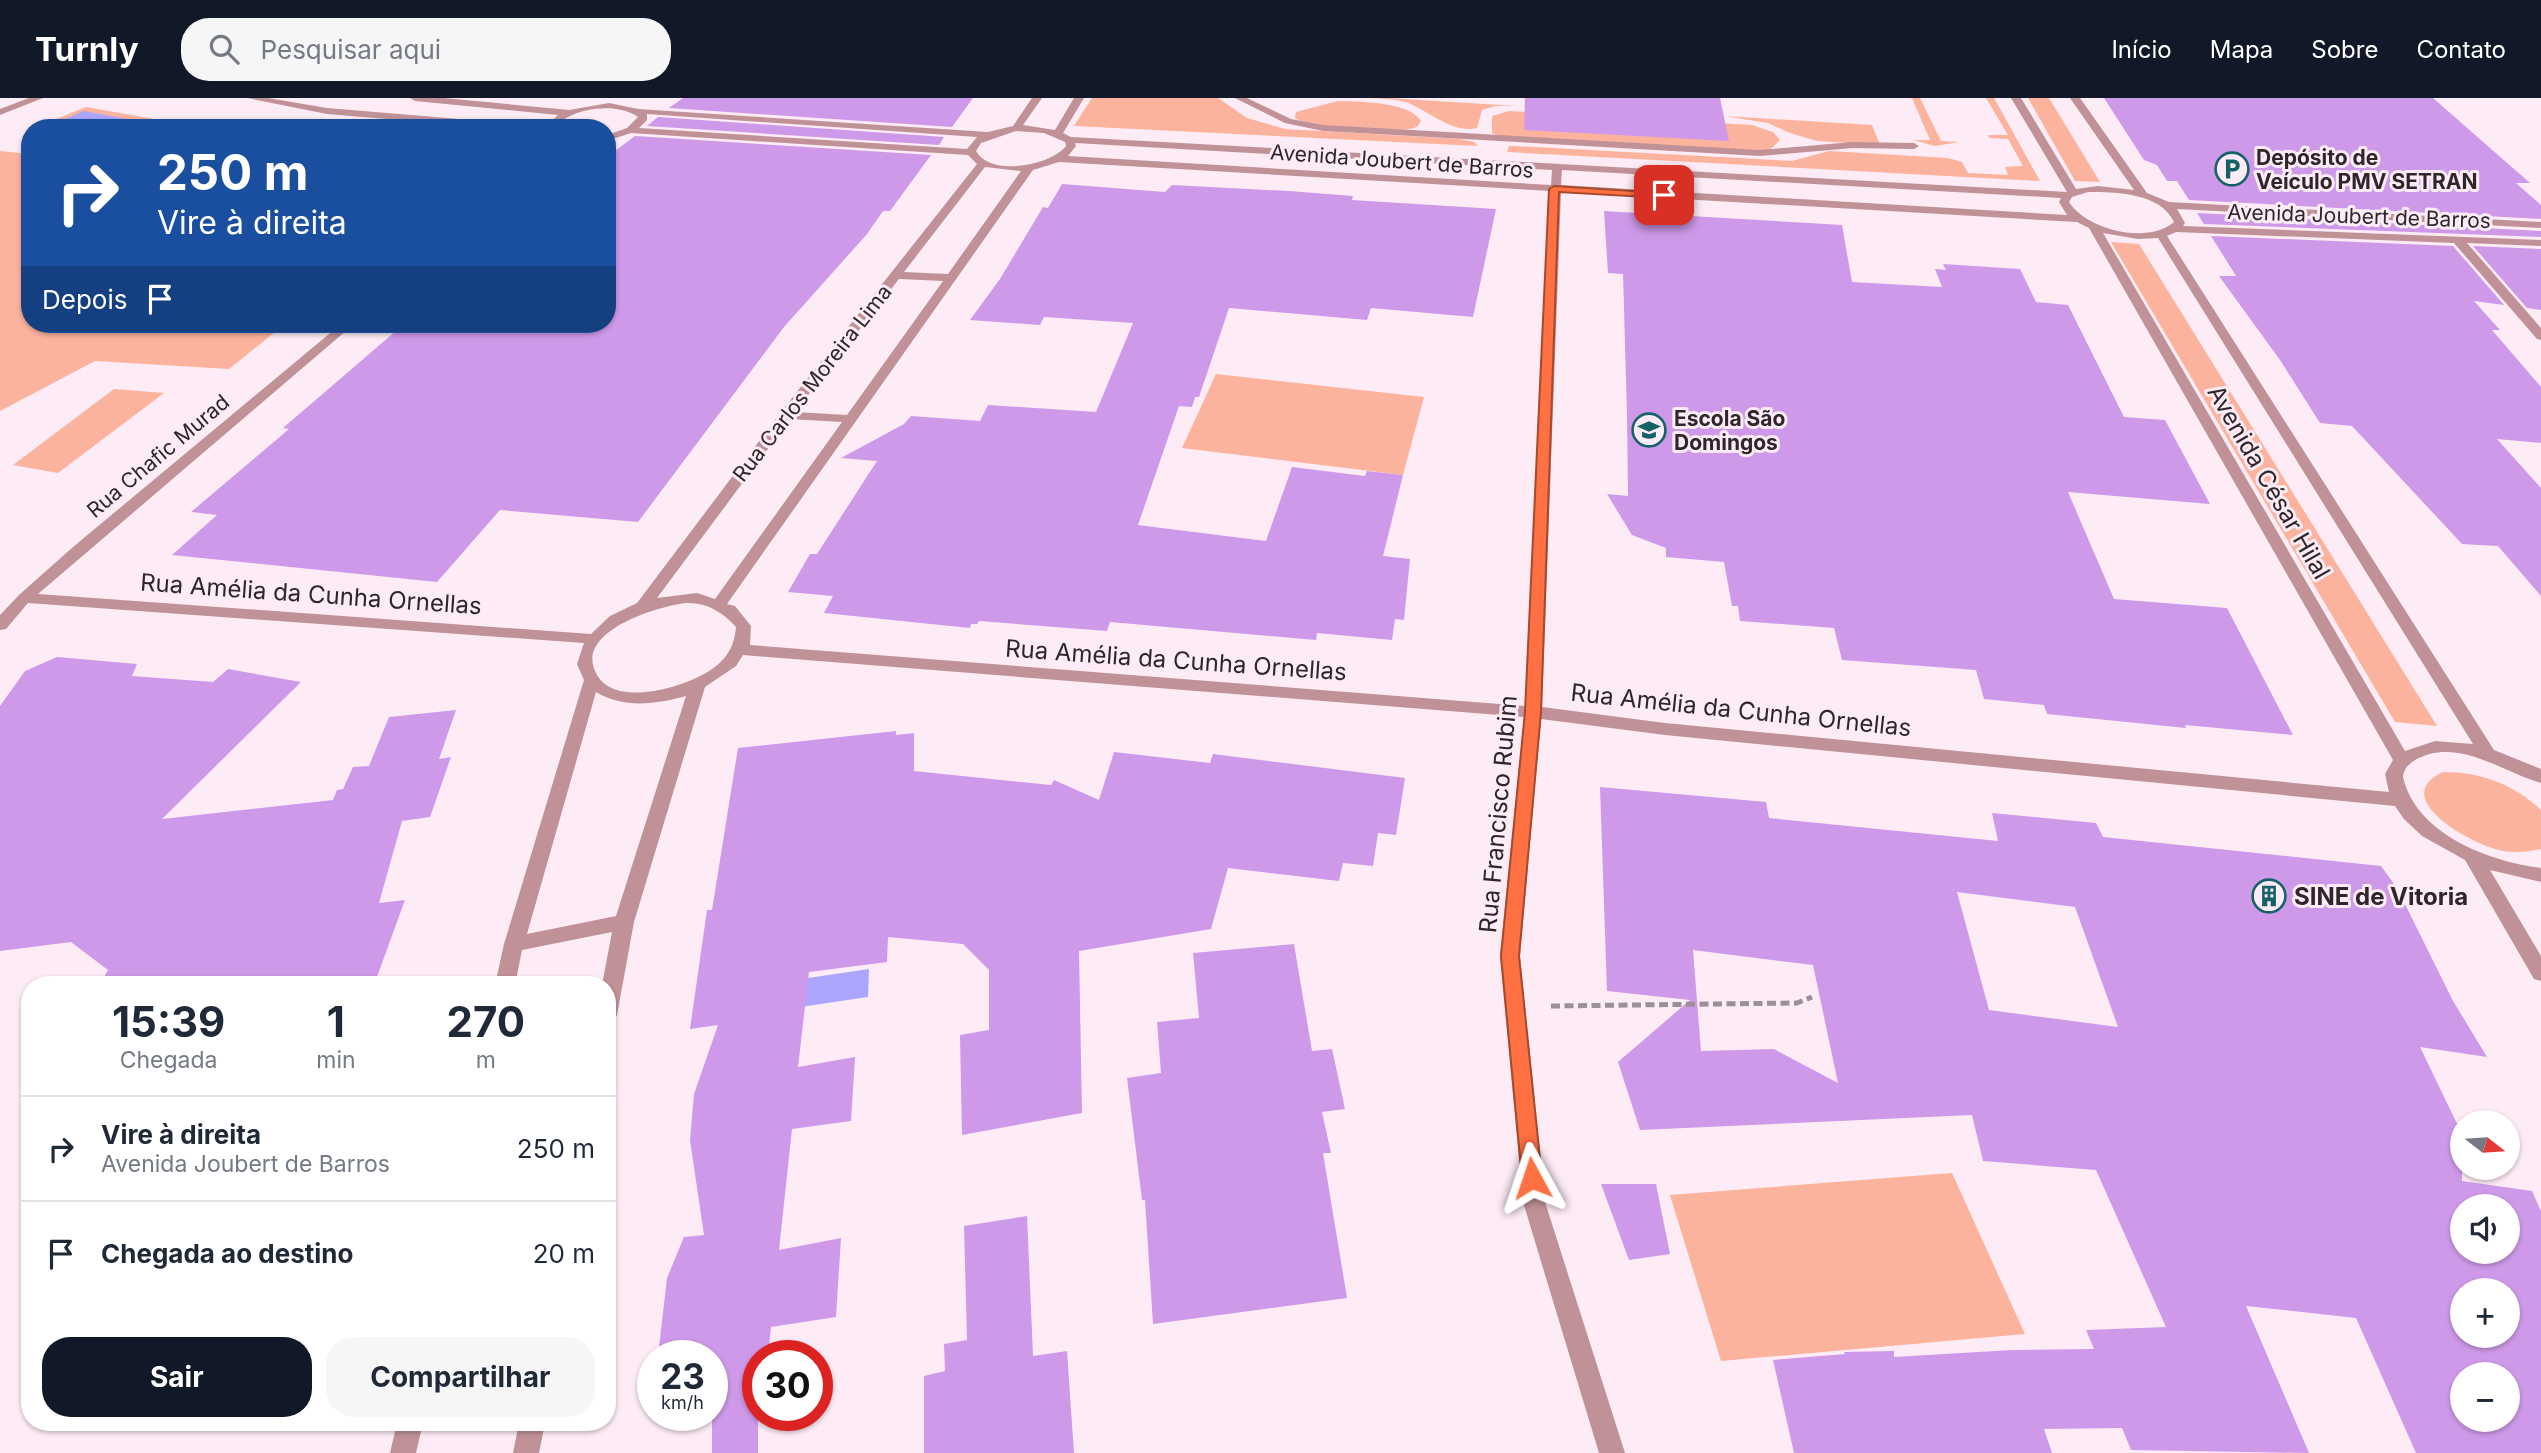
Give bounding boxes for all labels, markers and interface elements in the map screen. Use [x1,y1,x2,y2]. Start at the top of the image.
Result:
search box [181,18,671,81]
text: Turnly [35,29,139,69]
icon: search [205,30,243,68]
text: Pesquisar aqui [261,34,441,65]
text: Início [2111,35,2172,64]
text: Mapa [2210,35,2273,64]
text: Sobre [2311,35,2378,64]
text: Contato [2416,35,2506,64]
street label: Avenida Joubert de Barros [1270,139,1534,183]
text: 250 m [157,143,309,202]
place label: Depósito de Veículo PMV SETRAN [2256,145,2477,194]
icon: right [42,147,133,238]
parking icon: Depósito de Veículo PMV SETRAN [2213,150,2251,188]
pin [1634,165,1694,225]
icon: arrive [1645,176,1683,214]
street label: Avenida Joubert de Barros [2227,199,2491,233]
text: Vire à direita [157,203,347,242]
icon: arrive [141,280,179,318]
street label: Rua Carlos Moreira Lima [727,280,897,486]
text: Depois [42,284,127,315]
street label: Avenida César Hilal [2202,380,2336,584]
street label: Rua Chafic Murad [82,389,234,523]
place label: Escola São Domingos [1674,406,1786,455]
school or university icon: Escola São Domingos [1630,411,1668,449]
street label: Rua Amélia da Cunha Ornellas [139,568,483,620]
street label: Rua Amélia da Cunha Ornellas [1004,634,1348,686]
street label: Rua Amélia da Cunha Ornellas [1569,678,1913,742]
street label: Rua Francisco Rubim [1473,694,1523,934]
building icon: SINE de Vitoria [2250,877,2288,915]
place label: SINE de Vitoria [2294,882,2468,911]
text: 15:39 [112,996,225,1047]
text: 1 [327,996,345,1047]
text: 270 [447,996,525,1047]
text: Chegada [120,1046,218,1074]
text: min [316,1046,356,1074]
text: m [476,1046,496,1074]
north arrow [2450,1110,2520,1180]
map controls [2450,1110,2520,1432]
text: Vire à direita [101,1119,261,1150]
icon: right [42,1130,80,1168]
text: 250 m [517,1133,595,1164]
position arrow [1495,1141,1569,1215]
text: Avenida Joubert de Barros [101,1150,390,1178]
button: sound [2450,1194,2520,1264]
icon: arrive [42,1235,80,1273]
text: Chegada ao destino [101,1238,353,1269]
text: 20 m [533,1238,595,1269]
button: + [2450,1278,2520,1348]
button: Sair [42,1337,312,1417]
button: Compartilhar [326,1337,595,1417]
speed limit sign: 30 [742,1340,833,1431]
text: 23 [660,1355,705,1397]
button: − [2450,1362,2520,1432]
text: km/h [661,1392,704,1413]

